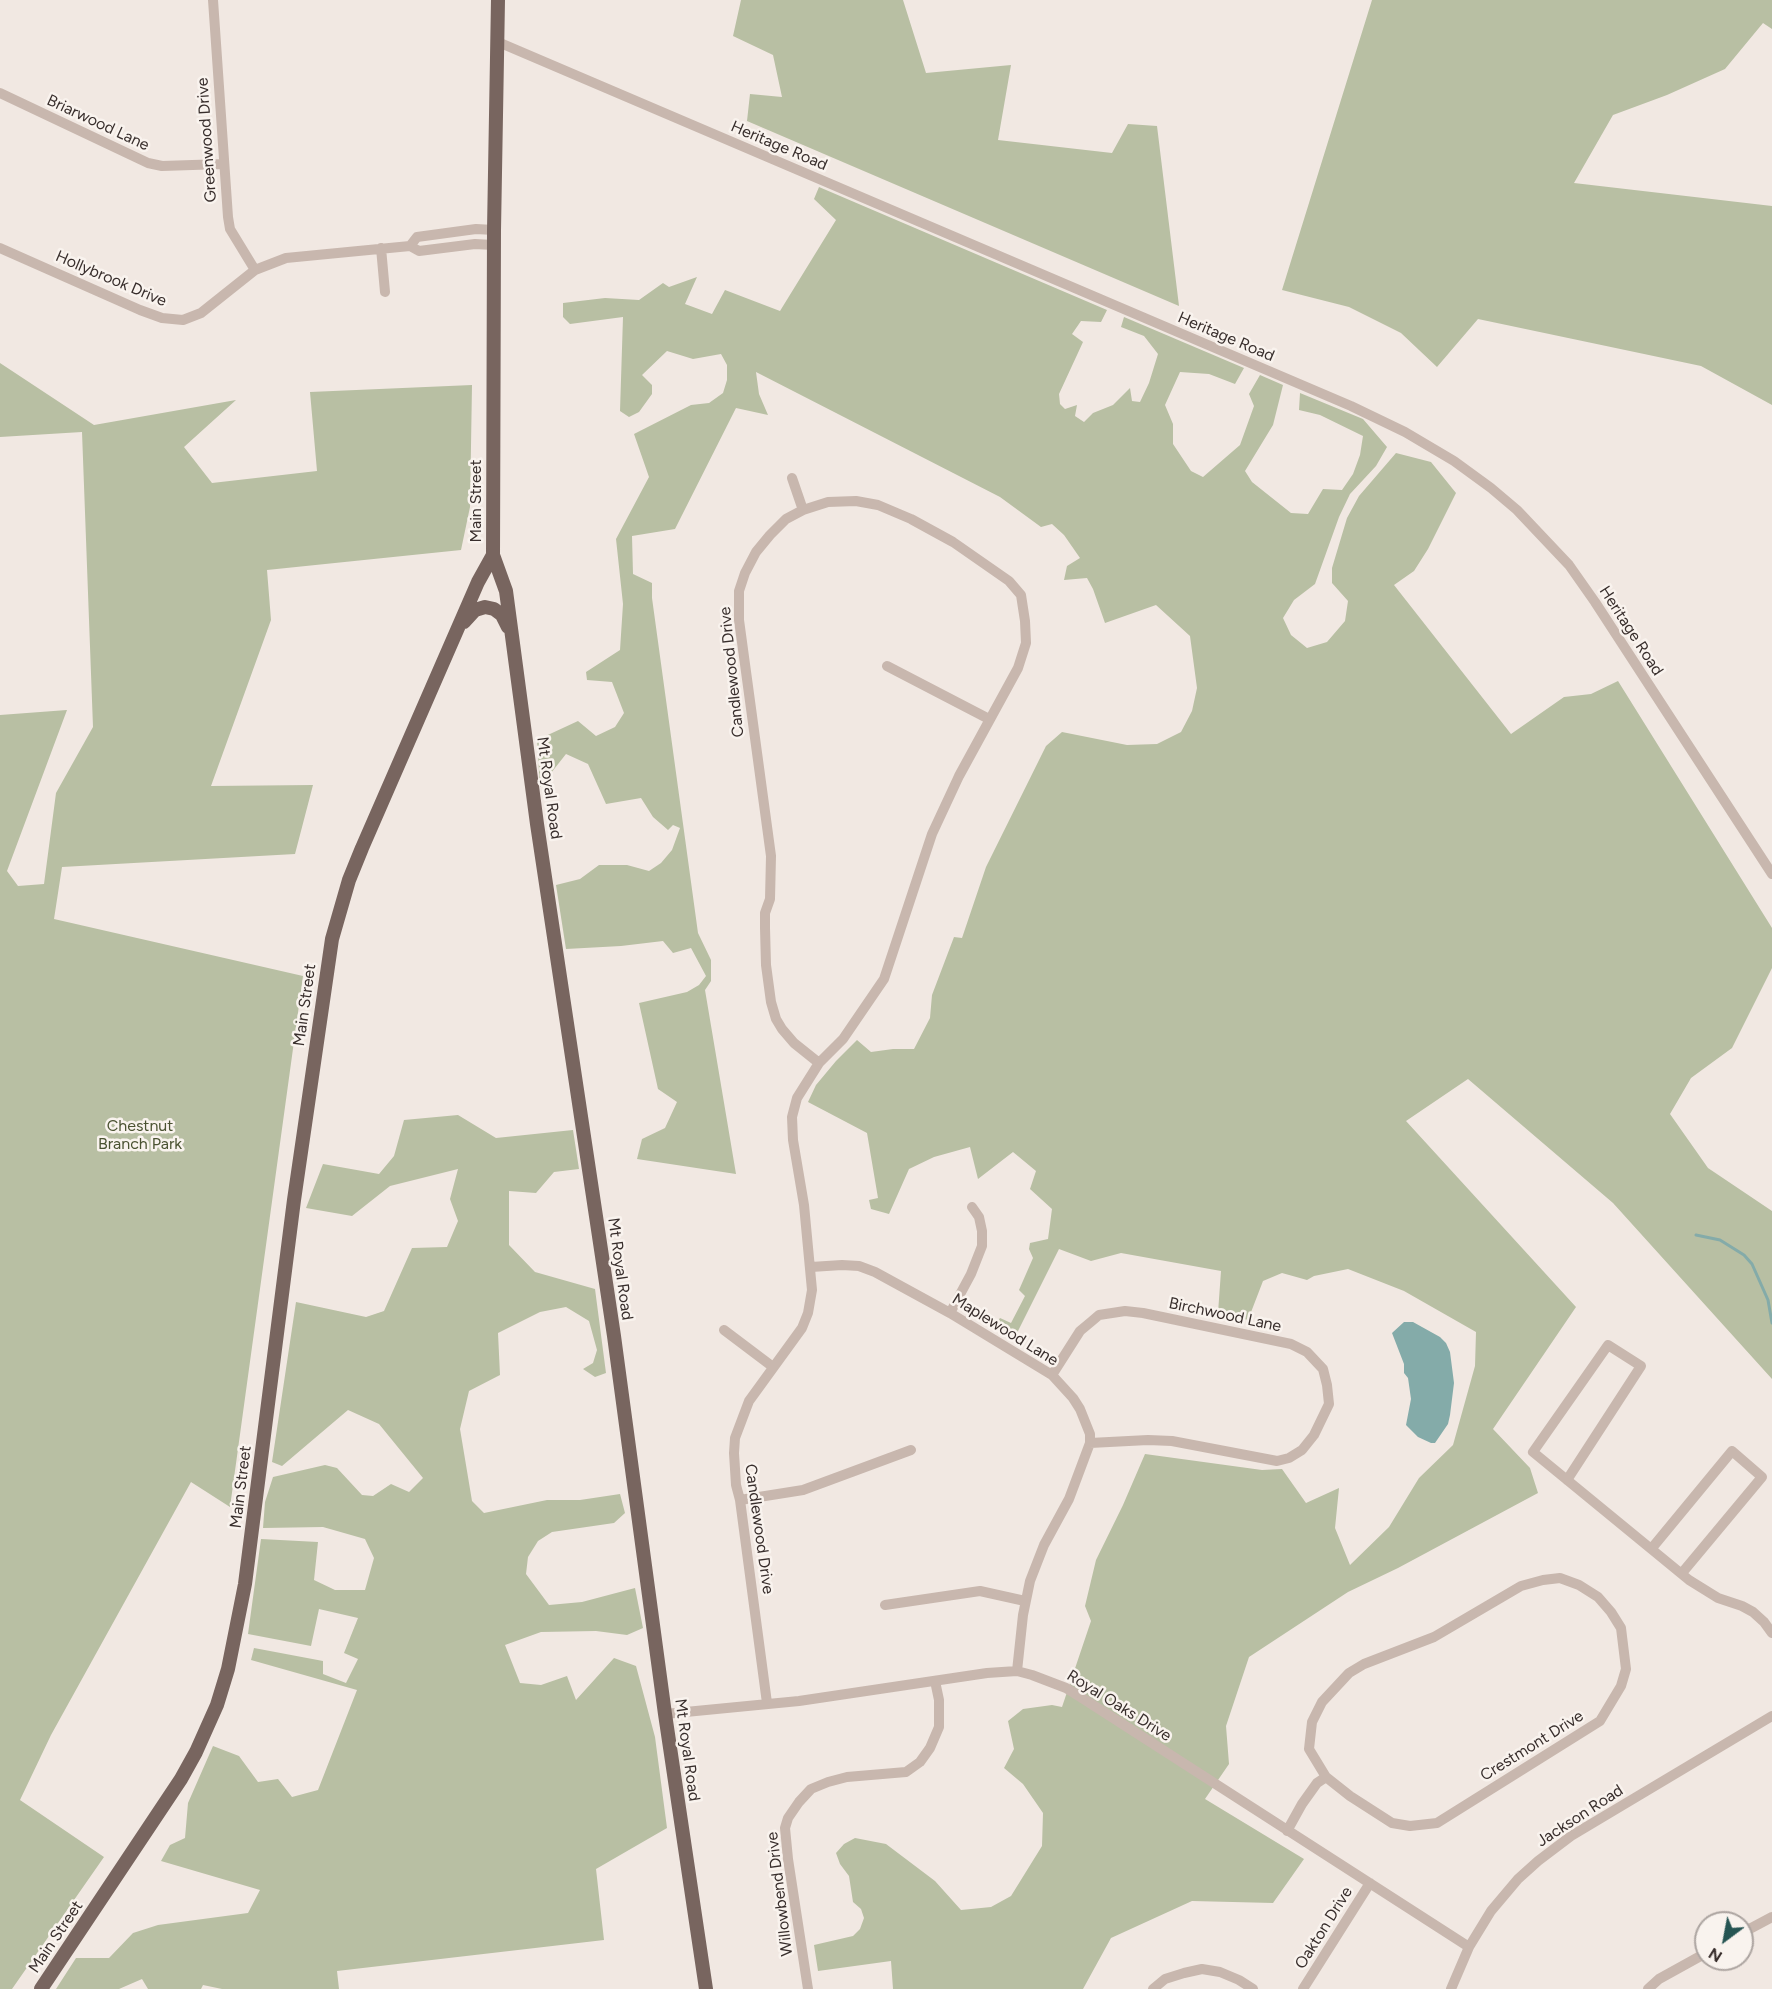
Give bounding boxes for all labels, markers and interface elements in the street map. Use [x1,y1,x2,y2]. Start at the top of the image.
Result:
street label: Greenwood Drive [193,77,221,203]
street label: Briarwood Lane [44,91,152,155]
street label: Heritage Road [728,117,830,175]
street label: Hollybrook Drive [53,247,169,311]
street label: Heritage Road [1175,308,1277,366]
street label: Main Street [466,459,486,543]
street label: Heritage Road [1595,583,1667,679]
street label: Candlewood Drive [716,606,748,738]
street label: Mt Royal Road [532,736,566,840]
street label: Main Street [290,963,320,1047]
park label: Chestnut Branch Park [98,1116,182,1154]
street label: Mt Royal Road [603,1217,637,1321]
street label: Maplewood Lane [948,1290,1062,1370]
street label: Birchwood Lane [1167,1294,1283,1336]
street label: Main Street [226,1445,256,1529]
street label: Candlewood Drive [740,1463,778,1595]
street label: Royal Oaks Drive [1063,1666,1175,1746]
street label: Mt Royal Road [670,1698,704,1802]
street label: Crestmont Drive [1477,1707,1587,1785]
street label: Jackson Road [1533,1781,1627,1851]
street label: Willowbend Drive [763,1831,797,1957]
street label: Oakton Drive [1291,1883,1357,1973]
street label: Main Street [25,1897,87,1977]
north arrow [1694,1911,1754,1971]
text: N [1705,1944,1726,1966]

